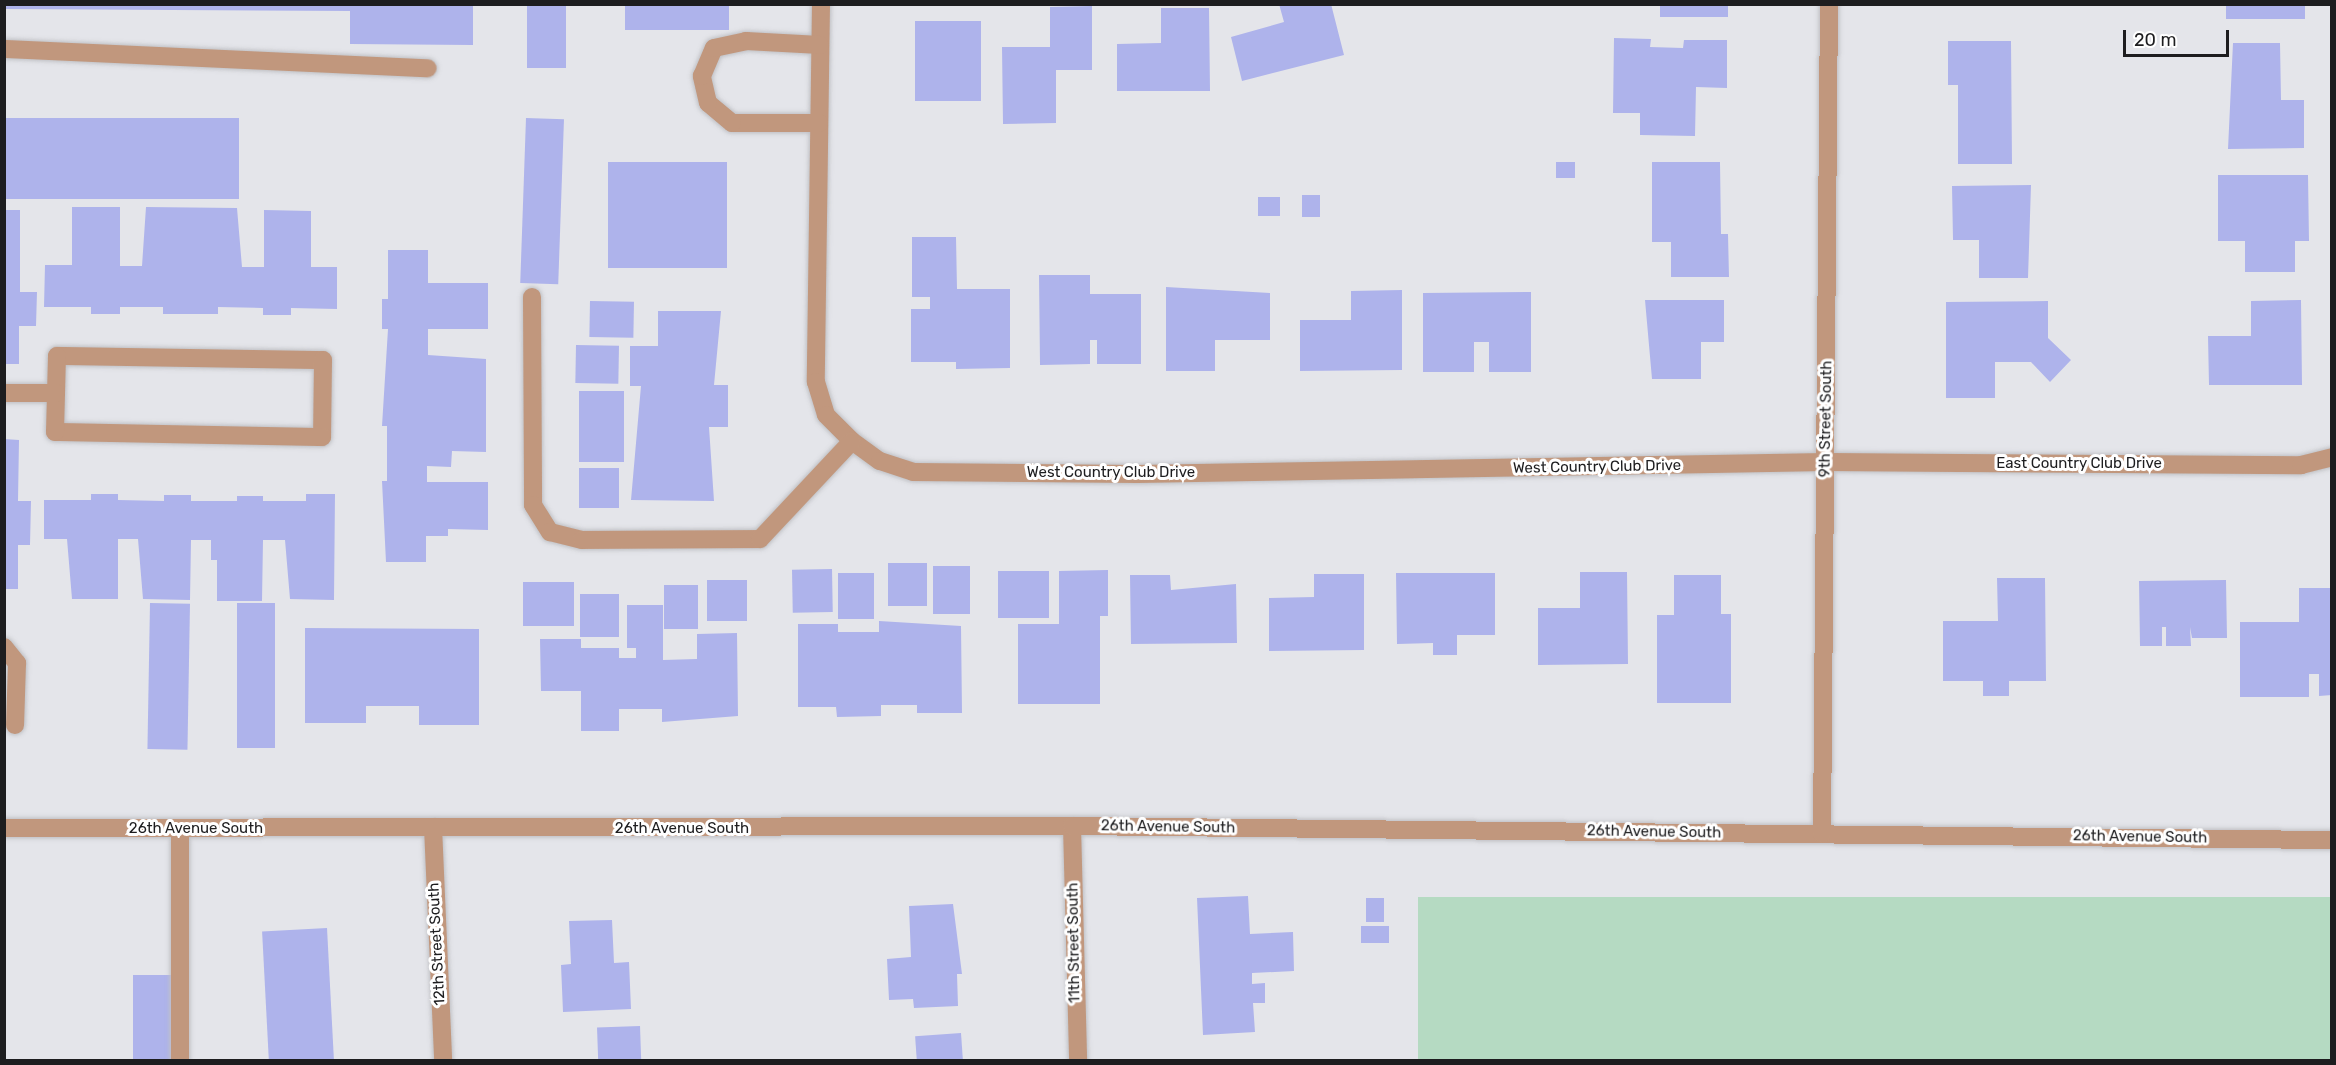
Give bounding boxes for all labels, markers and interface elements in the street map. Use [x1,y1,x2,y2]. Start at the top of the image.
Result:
scale bar [2126,18,2232,56]
text: 20 m [2134,29,2176,51]
street label: 9th Street South [1816,361,1836,477]
street label: East Country Club Drive [1996,455,2162,473]
street label: West Country Club Drive [1512,457,1682,477]
street label: West Country Club Drive [1027,464,1195,482]
street label: 26th Avenue South [1100,817,1236,837]
street label: 26th Avenue South [129,820,263,838]
street label: 26th Avenue South [615,820,749,838]
street label: 26th Avenue South [1586,822,1722,842]
street label: 26th Avenue South [2072,827,2208,847]
street label: 12th Street South [425,882,449,1006]
street label: 11th Street South [1064,883,1084,1003]

